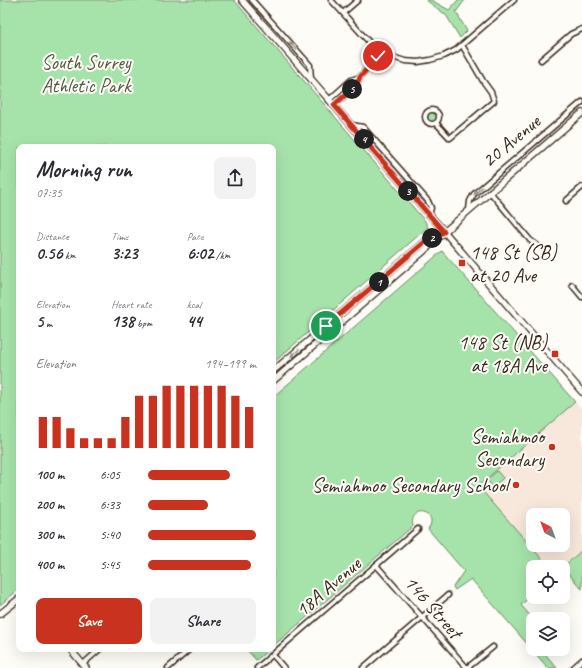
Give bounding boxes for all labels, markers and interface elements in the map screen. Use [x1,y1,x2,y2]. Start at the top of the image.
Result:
pin [361,39,395,73]
one-way arrow [289,41,298,52]
icon: check [367,45,389,67]
park label: South Surrey Athletic Park [41,50,132,98]
pin: 5 [342,79,362,99]
text: 5 [350,82,354,96]
street label: 20 Avenue [477,108,547,173]
pin: 4 [354,129,374,149]
text: 4 [362,132,366,146]
text: Morning run [36,156,132,184]
button: share [214,157,256,199]
pin: 3 [398,181,418,201]
text: 3 [406,184,410,198]
text: 07:35 [36,185,62,201]
one-way arrow [473,186,483,196]
pin: 2 [422,228,442,248]
text: Distance [36,229,69,243]
text: Time [111,229,128,243]
text: Pace [187,229,204,243]
text: 2 [430,231,434,245]
place label: 148 St (SB) at 20 Ave [470,240,558,288]
text: 0.56 [36,243,62,264]
text: 3:23 [111,243,138,264]
text: 6:02 [187,243,213,264]
text: km [62,248,76,262]
text: /km [213,248,230,262]
marker: 148 St (SB) at 20 Ave [457,258,467,268]
pin: 1 [369,272,389,292]
text: 1 [377,275,381,289]
text: Elevation [36,297,70,311]
text: Heart rate [111,297,151,311]
text: kcal [187,297,201,311]
pin [309,309,343,343]
text: 5 [36,311,43,332]
text: 138 [111,311,134,332]
text: 44 [187,311,202,332]
icon: arrive [315,315,337,337]
text: m [43,316,52,330]
text: bpm [134,316,152,330]
place label: 148 St (NB) at 18A Ave [458,330,548,378]
one-way arrow [289,349,300,358]
marker: 148 St (NB) at 18A Ave [550,349,560,359]
text: Elevation [36,356,76,372]
text: 194–199 m [205,356,256,372]
place label: Semiahmoo Secondary [471,424,546,472]
marker: Semiahmoo Secondary [547,442,557,452]
text: 100 m [36,467,64,483]
text: 6:05 [100,467,120,483]
place label: Semiahmoo Secondary School [312,473,512,498]
marker: Semiahmoo Secondary School [511,480,521,490]
text: 200 m [36,497,64,513]
text: 6:33 [100,497,120,513]
north arrow [526,508,570,552]
map controls [526,508,570,656]
text: 300 m [36,527,64,543]
text: 5:40 [100,527,120,543]
street label: 18A Avenue [290,551,367,622]
text: 400 m [36,557,64,573]
text: 5:45 [100,557,120,573]
button: locate [526,560,570,604]
street label: 146 Street [399,570,469,646]
button: Save [36,598,142,644]
button: Share [150,598,256,644]
button: layers [526,612,570,656]

